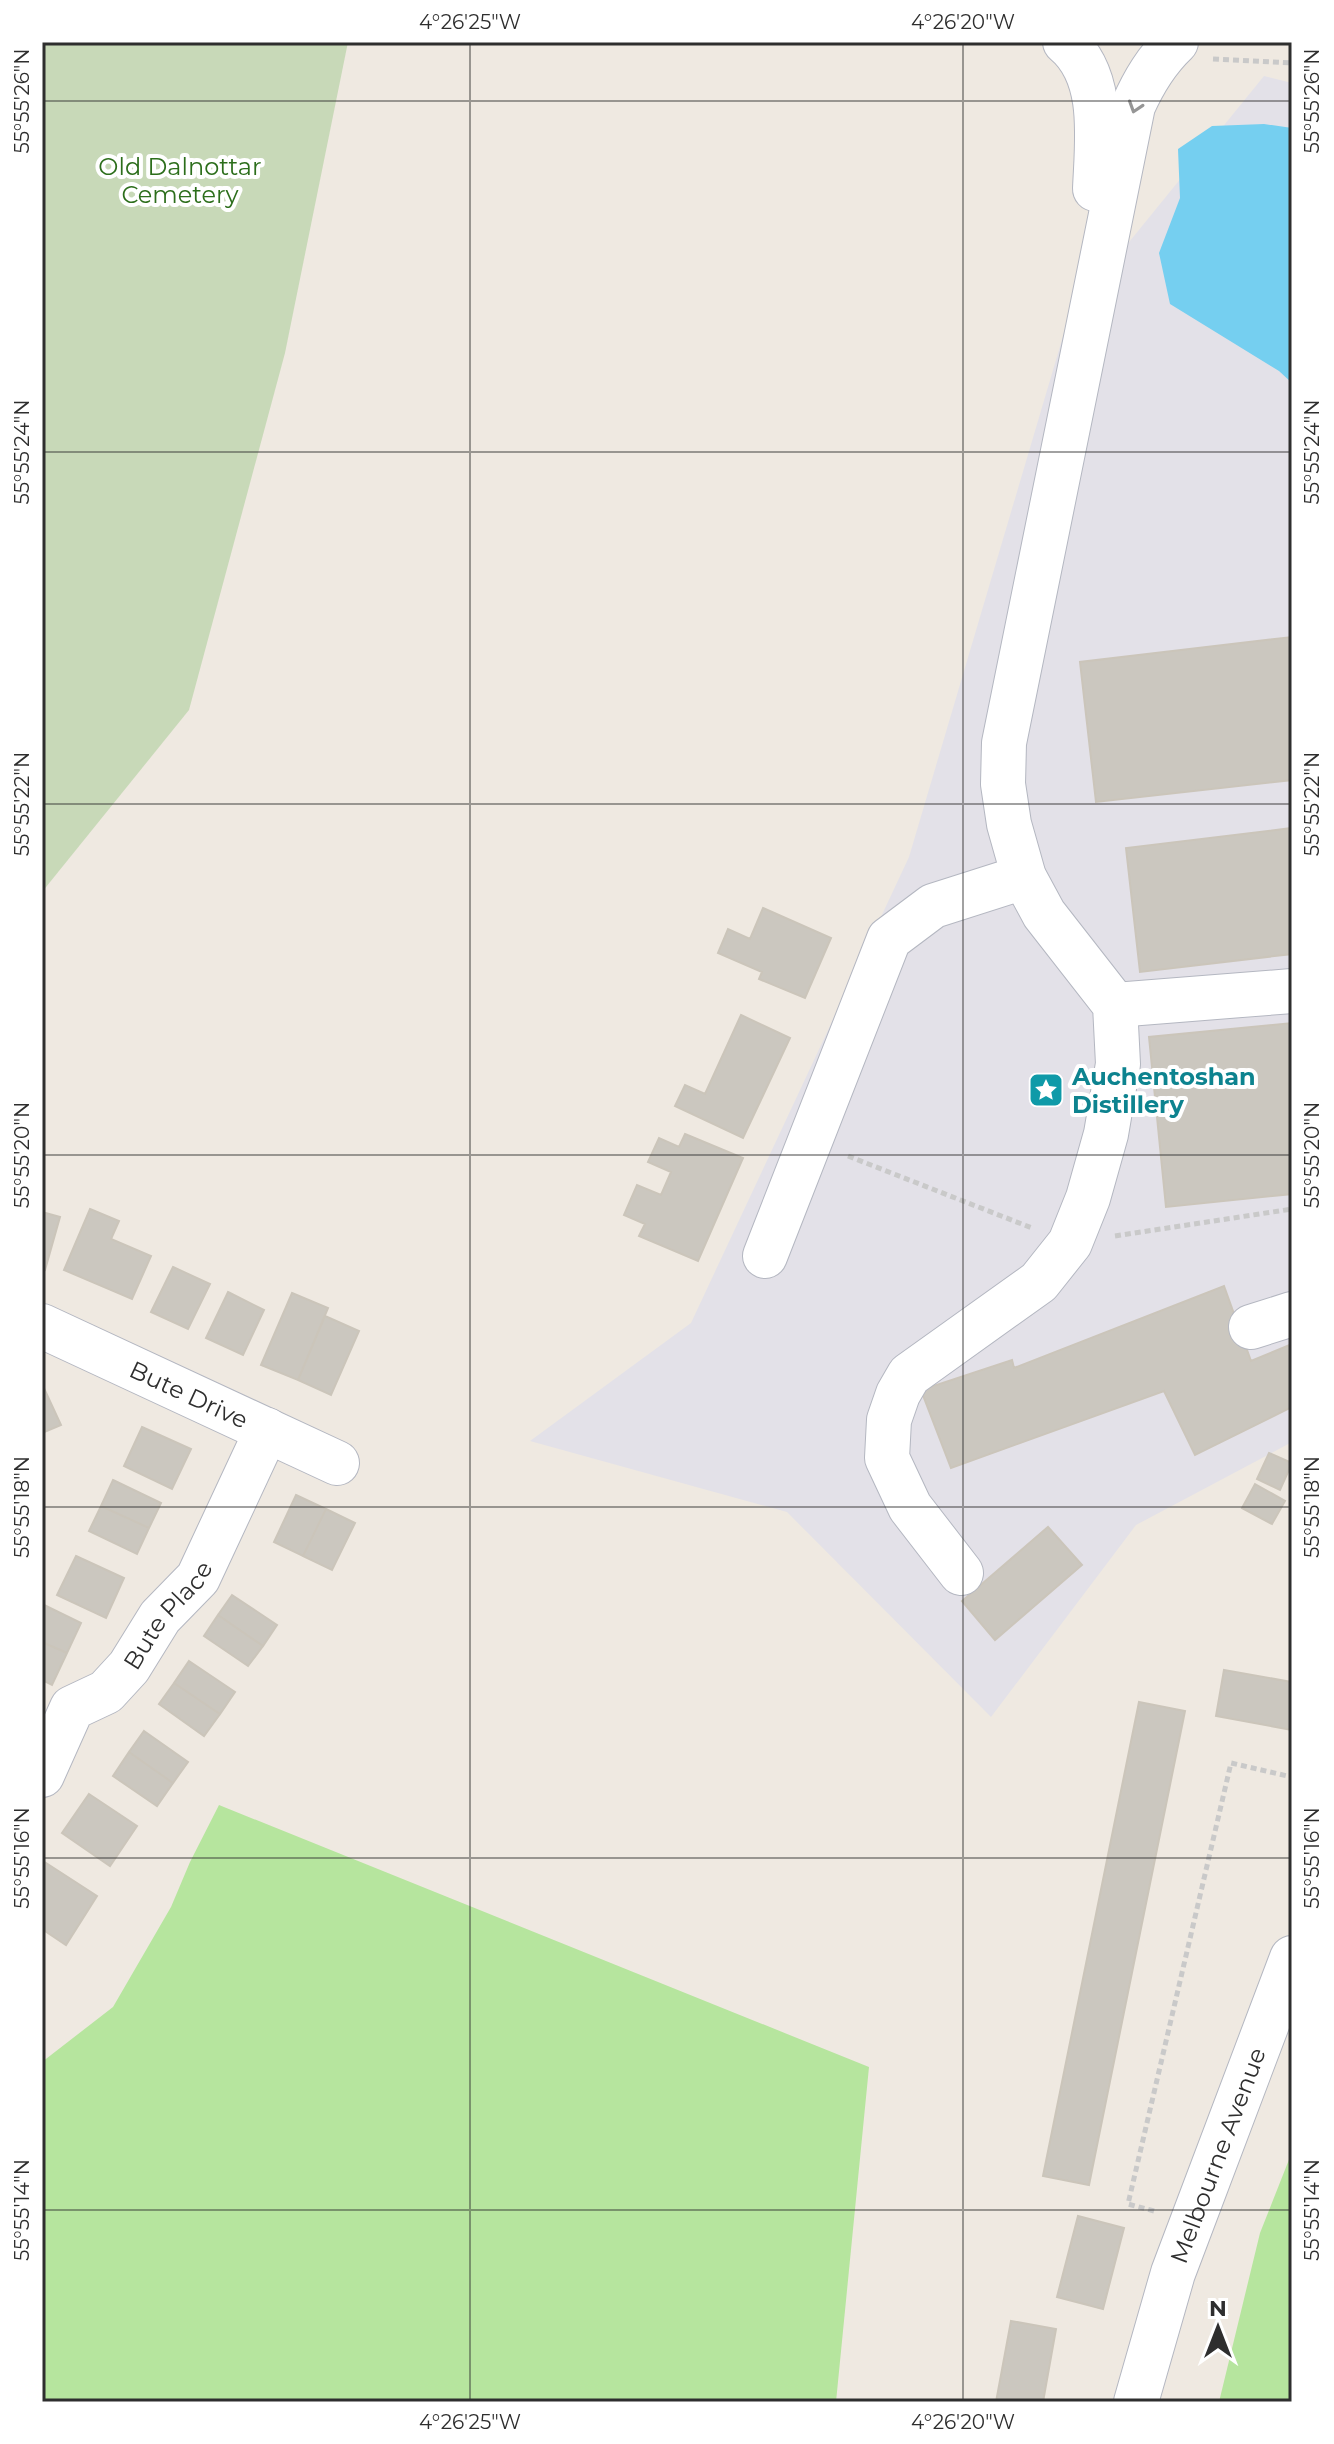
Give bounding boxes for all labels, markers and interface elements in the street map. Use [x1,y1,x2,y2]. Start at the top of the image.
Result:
text: 4°26'25"W [419,10,521,34]
text: 4°26'20"W [911,10,1015,34]
text: 55°55'26"N [10,49,34,153]
text: 55°55'26"N [1300,49,1324,153]
one-way arrow [1128,99,1144,113]
park label: Old Dalnottar Cemetery [98,152,262,209]
text: 55°55'24"N [10,399,34,505]
text: 55°55'24"N [1300,399,1324,505]
text: 55°55'22"N [10,752,34,856]
text: 55°55'22"N [1300,752,1324,856]
place label: Auchentoshan Distillery [1071,1062,1256,1119]
place icon: Auchentoshan Distillery [1027,1071,1065,1109]
text: 55°55'20"N [10,1102,34,1208]
text: 55°55'20"N [1300,1102,1324,1208]
street label: Bute Drive [125,1354,253,1434]
text: 55°55'18"N [10,1456,34,1558]
text: 55°55'18"N [1300,1456,1324,1558]
street label: Bute Place [117,1557,218,1675]
text: 55°55'16"N [10,1807,34,1909]
text: 55°55'16"N [1300,1807,1324,1909]
street label: Melbourne Avenue [1164,2043,1271,2267]
text: 55°55'14"N [10,2159,34,2261]
text: 55°55'14"N [1300,2159,1324,2261]
north arrow [1178,2288,1258,2368]
text: N [1209,2295,1227,2322]
text: 4°26'25"W [419,2410,521,2434]
text: 4°26'20"W [911,2410,1015,2434]

